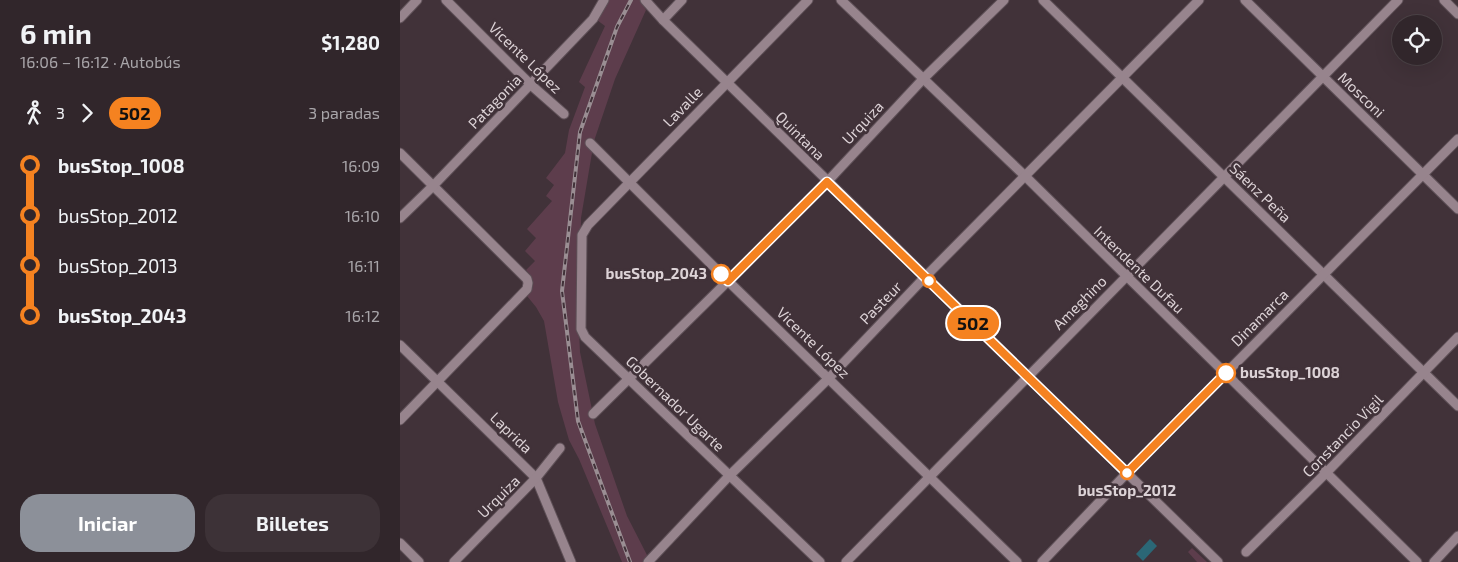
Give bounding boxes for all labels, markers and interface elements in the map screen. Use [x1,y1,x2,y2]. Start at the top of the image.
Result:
map controls [1392,15,1442,65]
button: locate [1392,15,1442,65]
text: 6 min [20,16,92,50]
street label: Vicente López [485,18,566,97]
text: $1,280 [321,31,380,54]
text: 16:06 – 16:12 · Autobús [20,52,181,71]
street label: Mosconi [1335,68,1389,121]
street label: Patagonia [464,70,525,132]
street label: Lavalle [659,82,706,130]
street label: Urquiza [838,97,887,148]
icon: walk [20,99,48,127]
icon: forward [73,99,101,127]
text: 502 [119,102,151,124]
text: 3 [56,103,65,122]
text: 3 paradas [308,103,380,122]
street label: Quintana [772,107,829,164]
text: busStop_1008 [58,154,185,177]
text: 16:09 [342,156,380,175]
street label: Sáenz Peña [1226,159,1295,226]
text: busStop_2012 [58,204,178,227]
text: 16:10 [345,206,380,225]
street label: Intendente Dufau [1091,222,1189,317]
text: busStop_2013 [58,254,178,277]
text: 16:11 [348,256,380,275]
place label: busStop_2043 [606,264,707,282]
marker: busStop_2043 [711,264,731,284]
street label: Ameghino [1049,272,1110,333]
unlabelled marker [922,274,936,288]
street label: Pasteur [855,277,905,328]
street label: Dinamarca [1227,285,1292,350]
street label: Vicente López [773,303,854,382]
text: busStop_2043 [58,304,186,327]
text: 16:12 [345,306,380,325]
line badge: 502 [944,307,1002,339]
text: 502 [957,312,989,334]
street label: Gobernador Ugarte [623,352,729,455]
marker: busStop_1008 [1216,363,1236,383]
place label: busStop_1008 [1240,363,1340,381]
street label: Constancio Vigil [1298,390,1387,480]
street label: Laprida [487,408,536,457]
marker: busStop_2012 [1120,466,1134,480]
street label: Urquiza [473,471,523,521]
place label: busStop_2012 [1078,481,1177,499]
button: Iniciar [20,494,195,552]
button: Billetes [205,494,380,552]

